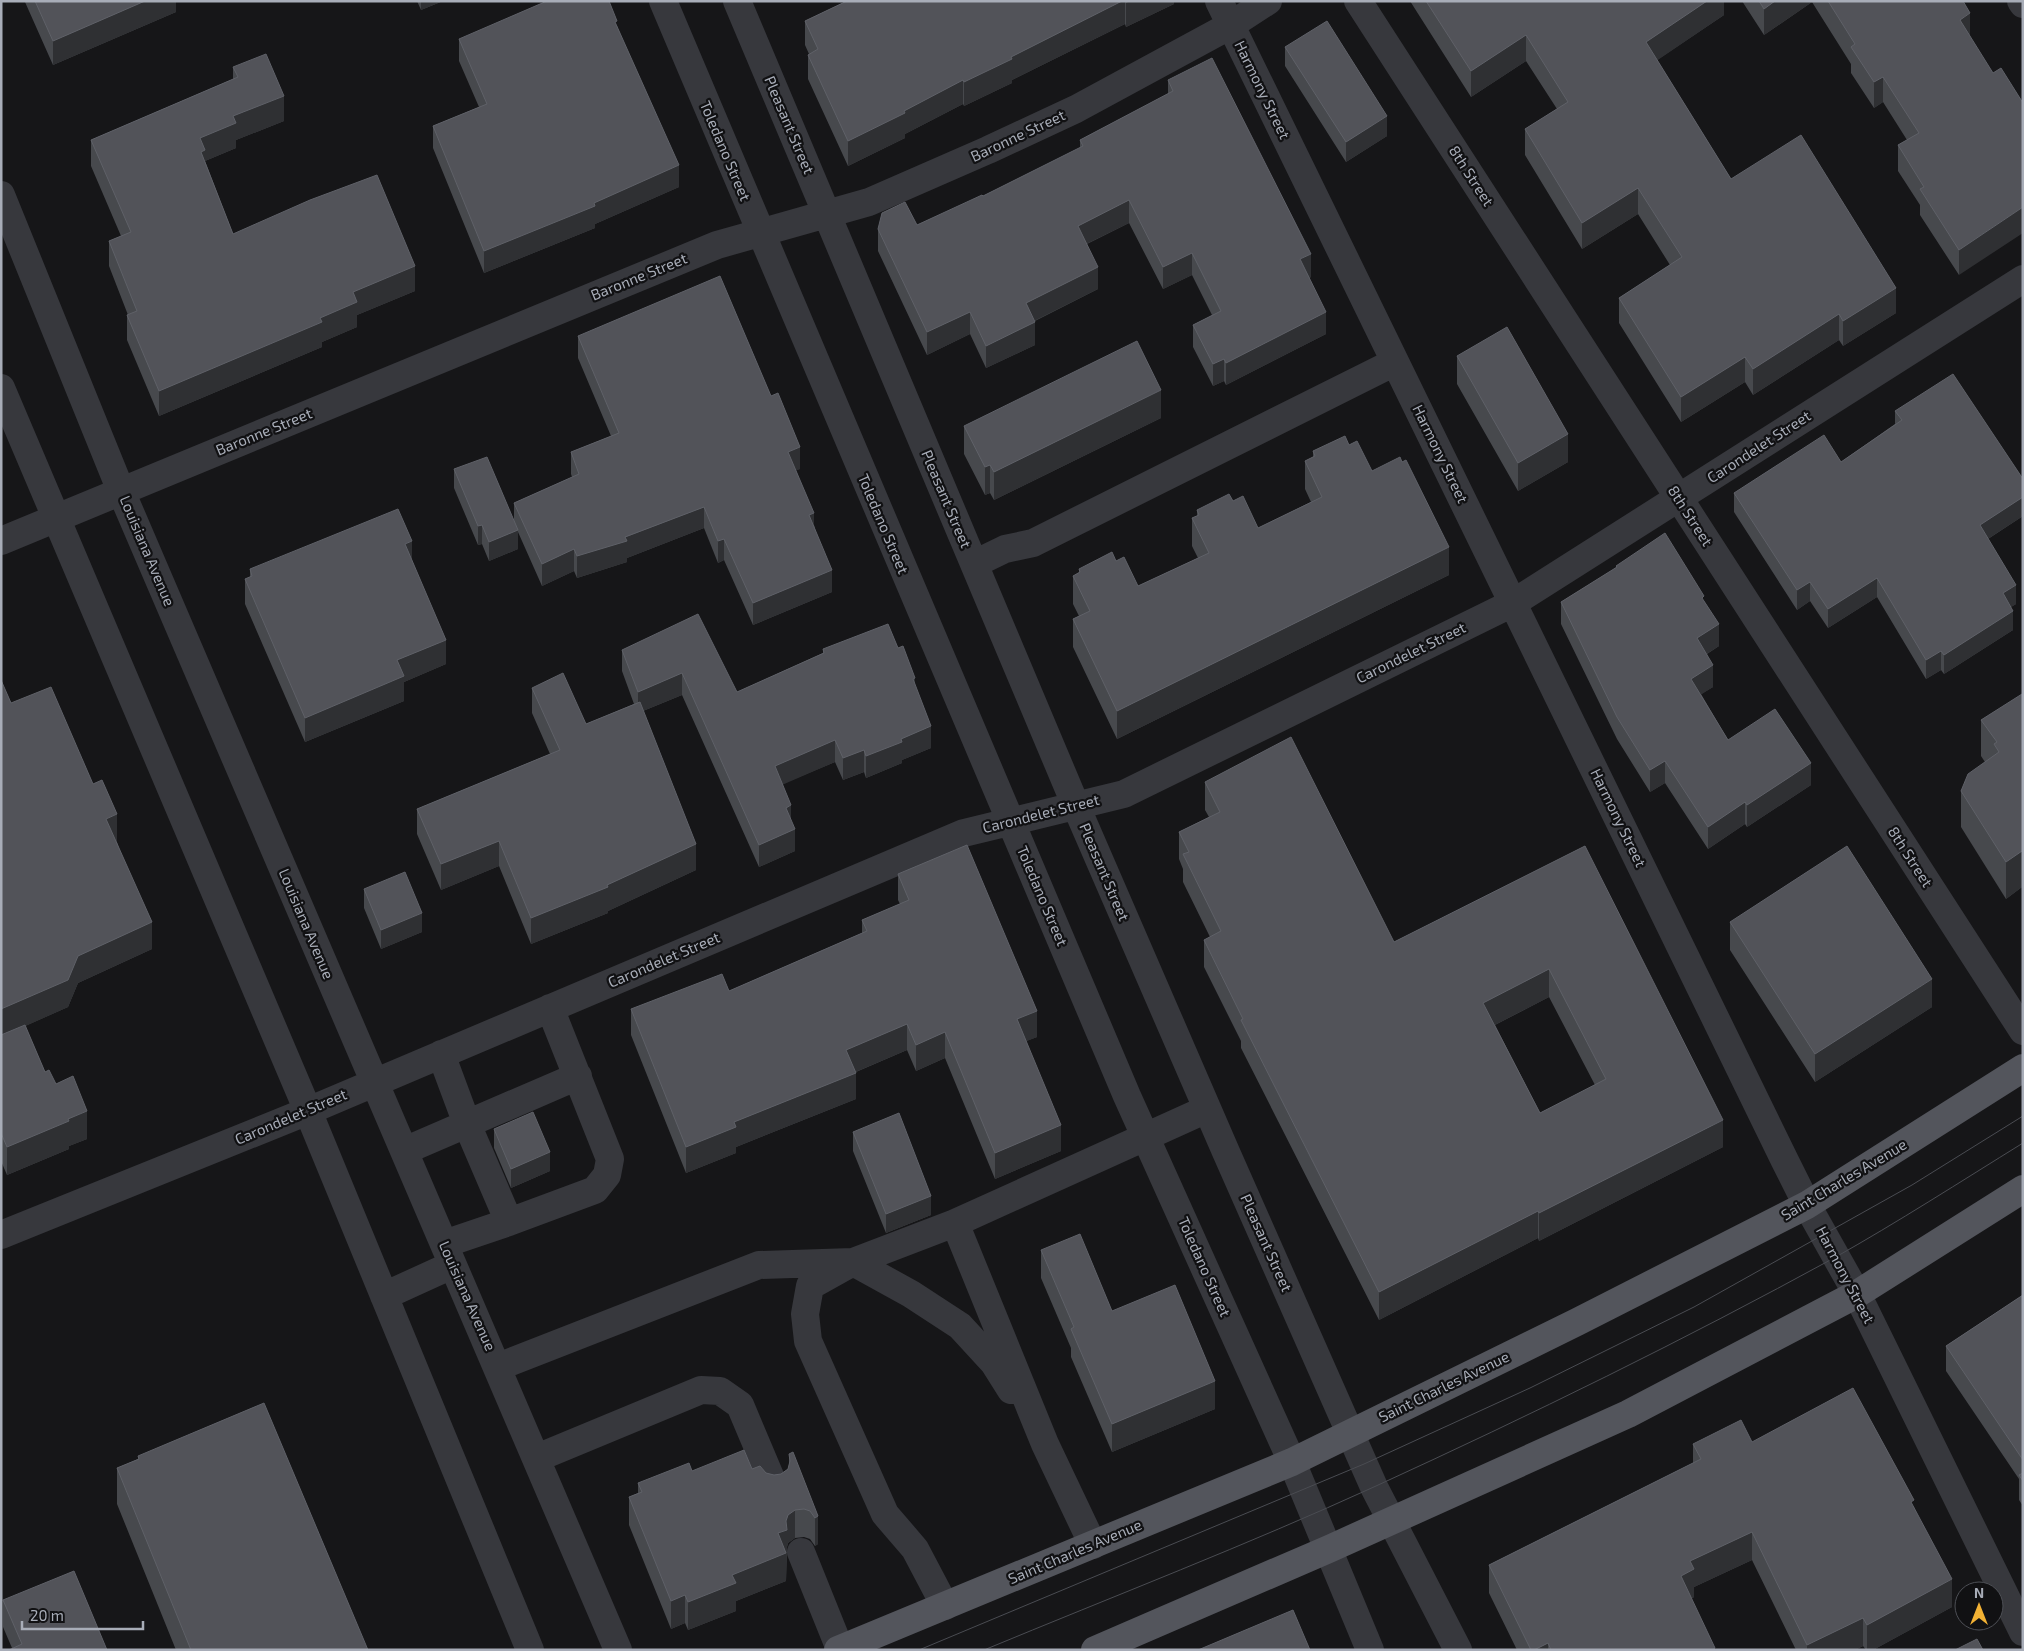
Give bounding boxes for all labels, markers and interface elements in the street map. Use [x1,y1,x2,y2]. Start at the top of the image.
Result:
street label: Harmony Street [1231,37,1295,142]
street label: Pleasant Street [761,73,819,177]
street label: Toledano Street [697,98,755,204]
street label: Baronne Street [967,105,1068,165]
street label: 8th Street [1446,142,1498,209]
street label: Baronne Street [588,248,690,304]
street label: Harmony Street [1409,401,1473,506]
street label: Baronne Street [213,403,315,459]
street label: Carondelet Street [1703,406,1814,486]
street label: Pleasant Street [918,447,976,551]
street label: Toledano Street [855,471,913,577]
street label: 8th Street [1665,482,1717,549]
street label: Louisiana Avenue [117,493,179,609]
street label: Carondelet Street [1353,618,1469,686]
street label: Harmony Street [1587,765,1651,870]
street label: Carondelet Street [980,790,1101,836]
street label: Pleasant Street [1076,820,1134,924]
street label: 8th Street [1885,823,1937,890]
street label: Toledano Street [1014,843,1072,949]
street label: Louisiana Avenue [276,866,338,982]
street label: Carondelet Street [605,927,722,991]
street label: Carondelet Street [232,1084,349,1148]
street label: Saint Charles Avenue [1778,1135,1909,1224]
street label: Pleasant Street [1237,1191,1297,1294]
street label: Toledano Street [1175,1214,1235,1319]
street label: Harmony Street [1813,1223,1879,1326]
street label: Louisiana Avenue [436,1238,500,1353]
street label: Saint Charles Avenue [1375,1347,1512,1426]
street label: Saint Charles Avenue [1005,1515,1144,1587]
north arrow [1954,1581,2004,1631]
text: N [1974,1584,1984,1601]
scale bar [22,1598,144,1630]
text: 20 m [30,1606,64,1624]

